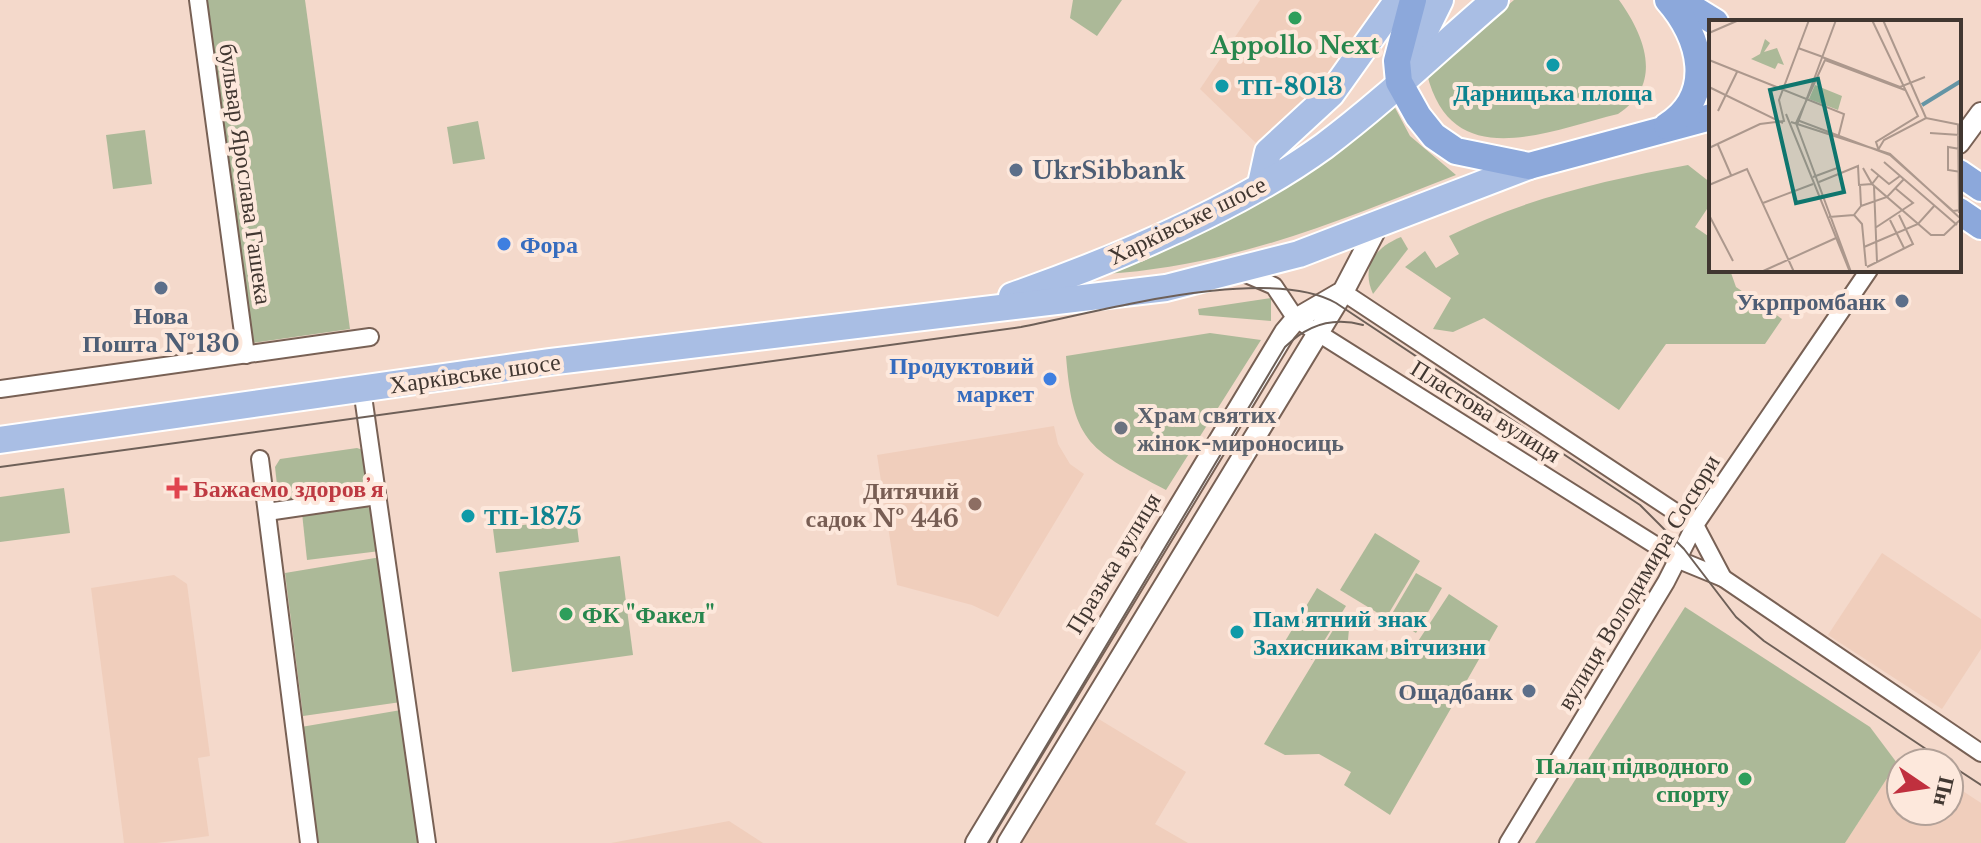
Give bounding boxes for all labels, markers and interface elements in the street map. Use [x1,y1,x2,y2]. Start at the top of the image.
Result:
marker: Appollo Next [1286,9,1304,27]
inset map [1709,20,1961,272]
place label: Appollo Next [1210,31,1380,60]
street label: бульвар Ярослава Гашека [213,42,279,307]
marker: Дарницька площа [1544,56,1562,74]
place label: ТП-8013 [1238,72,1343,101]
marker: ТП-8013 [1213,77,1231,95]
place label: Дарницька площа [1453,78,1653,107]
place label: UkrSibbank [1032,156,1186,185]
marker: UkrSibbank [1007,161,1025,179]
street label: Харківське шосе [1103,169,1271,271]
place label: Фора [520,230,578,259]
marker: Фора [495,235,513,253]
marker: Нова Пошта №130 [152,279,170,297]
place label: Укрпромбанк [1736,287,1886,316]
marker: Укрпромбанк [1893,292,1911,310]
place label: Нова Пошта №130 [82,301,240,358]
street label: Харківське шосе [388,347,562,399]
place label: Продуктовий маркет [889,351,1034,408]
street label: Пластова вулиця [1406,353,1566,469]
marker: Продуктовий маркет [1041,370,1059,388]
place label: Храм святих жінок-мироносиць [1137,400,1344,457]
marker: Храм святих жінок-мироносиць [1112,419,1130,437]
street label: вулиця Володимира Сосюри [1550,449,1726,715]
place label: Бажаємо здоровʼя [193,474,384,503]
place label: Дитячий садок № 446 [806,476,959,533]
marker: Бажаємо здоровʼя [168,479,186,497]
street label: Празька вулиця [1060,487,1166,639]
marker: Дитячий садок № 446 [966,495,984,513]
place label: ТП-1875 [484,502,582,531]
marker: ТП-1875 [459,507,477,525]
place label: ФК "Факел" [582,600,715,629]
place label: Пам'ятний знак Захисникам вітчизни [1253,604,1486,661]
marker: ФК "Факел" [557,605,575,623]
marker: Пам'ятний знак Захисникам вітчизни [1228,623,1246,641]
place label: Ощадбанк [1398,677,1513,706]
marker: Ощадбанк [1520,682,1538,700]
north arrow [1885,747,1965,827]
place label: Палац підводного спорту [1535,751,1729,808]
marker: Палац підводного спорту [1736,770,1754,788]
text: Пн [1927,774,1961,809]

